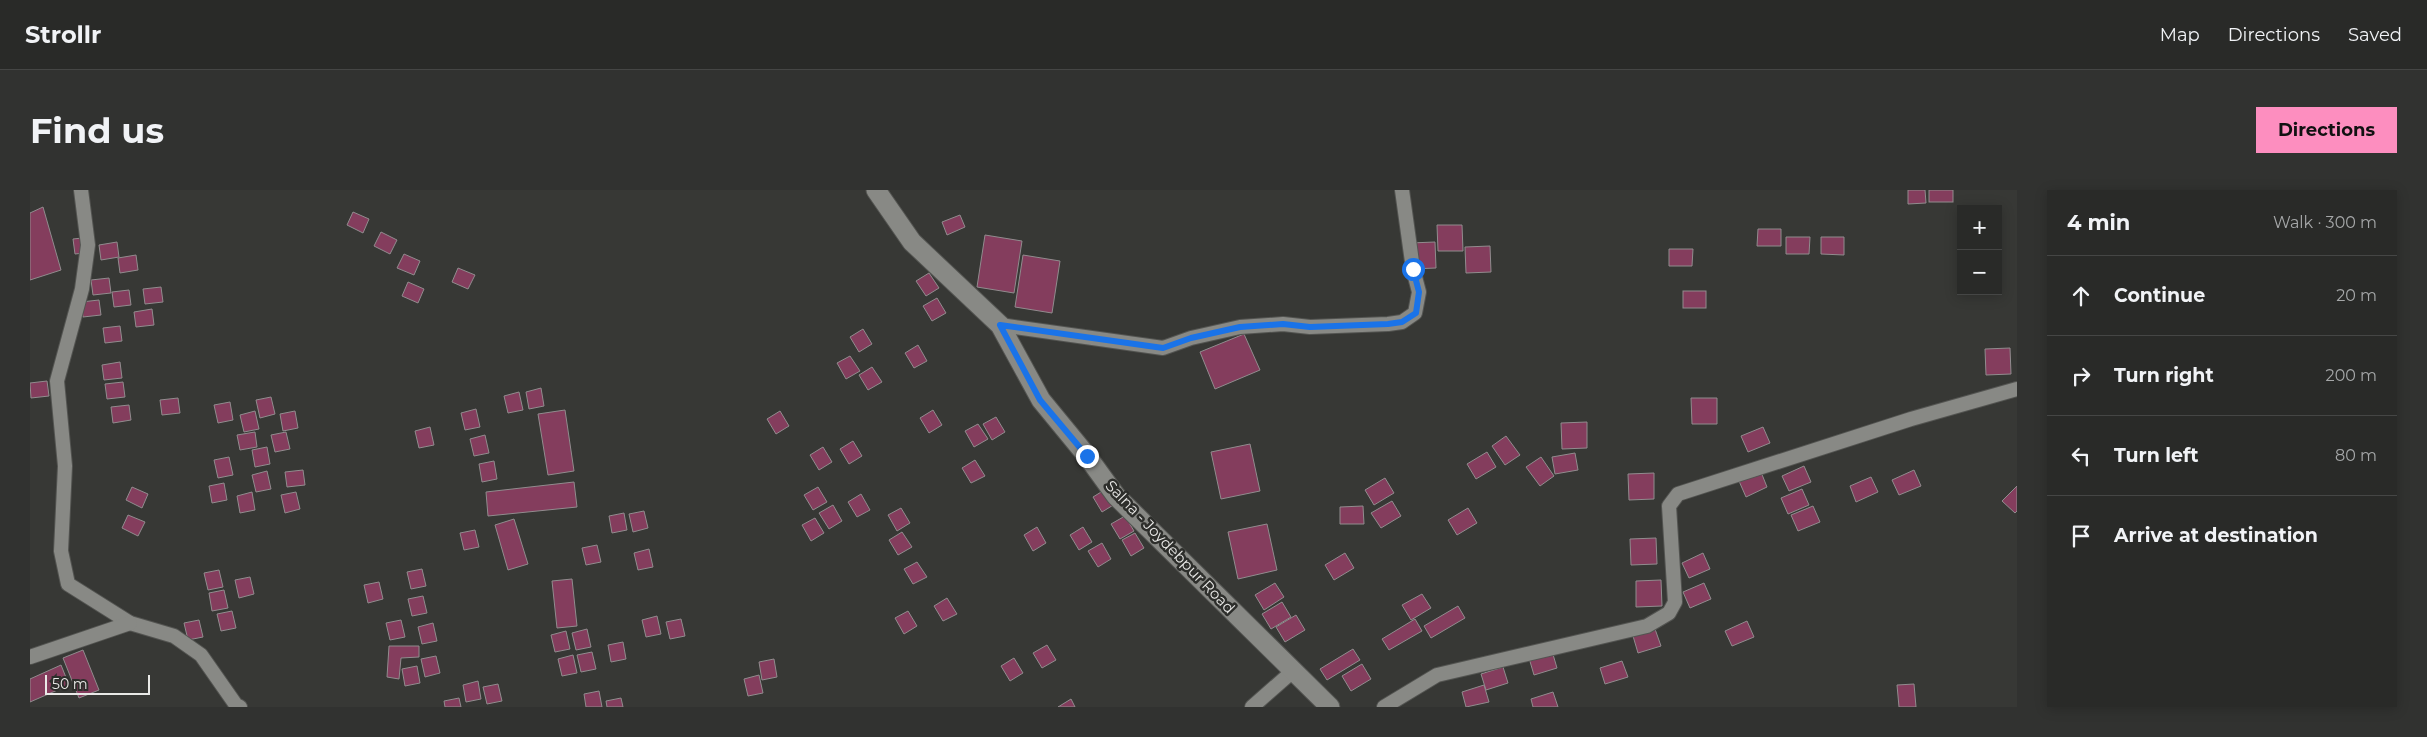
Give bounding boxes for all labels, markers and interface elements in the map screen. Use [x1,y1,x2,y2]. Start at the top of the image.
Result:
text: Strollr [25,20,101,49]
text: Map [2160,24,2200,46]
text: Directions [2228,24,2320,46]
text: Saved [2348,24,2402,46]
button: Directions [2256,107,2397,153]
text: Find us [30,109,164,152]
map controls [1957,205,2002,295]
button: + [1957,205,2002,250]
text: 4 min [2067,210,2130,235]
text: Walk · 300 m [2273,213,2377,232]
button: − [1957,250,2002,295]
route start [1402,258,1425,281]
icon: ahead [2067,282,2095,310]
text: Continue [2114,284,2205,307]
text: 20 m [2336,286,2377,305]
icon: right [2067,362,2095,390]
text: Turn right [2114,364,2214,387]
text: 200 m [2326,366,2377,385]
icon: left [2067,442,2095,470]
text: Turn left [2114,444,2199,467]
route end [1076,445,1099,468]
text: 80 m [2335,446,2377,465]
street label: Salna - Joydebpur Road [1102,476,1239,617]
icon: arrive [2067,522,2095,550]
text: Arrive at destination [2114,524,2318,547]
scale bar [45,672,150,695]
text: 50 m [52,675,88,693]

